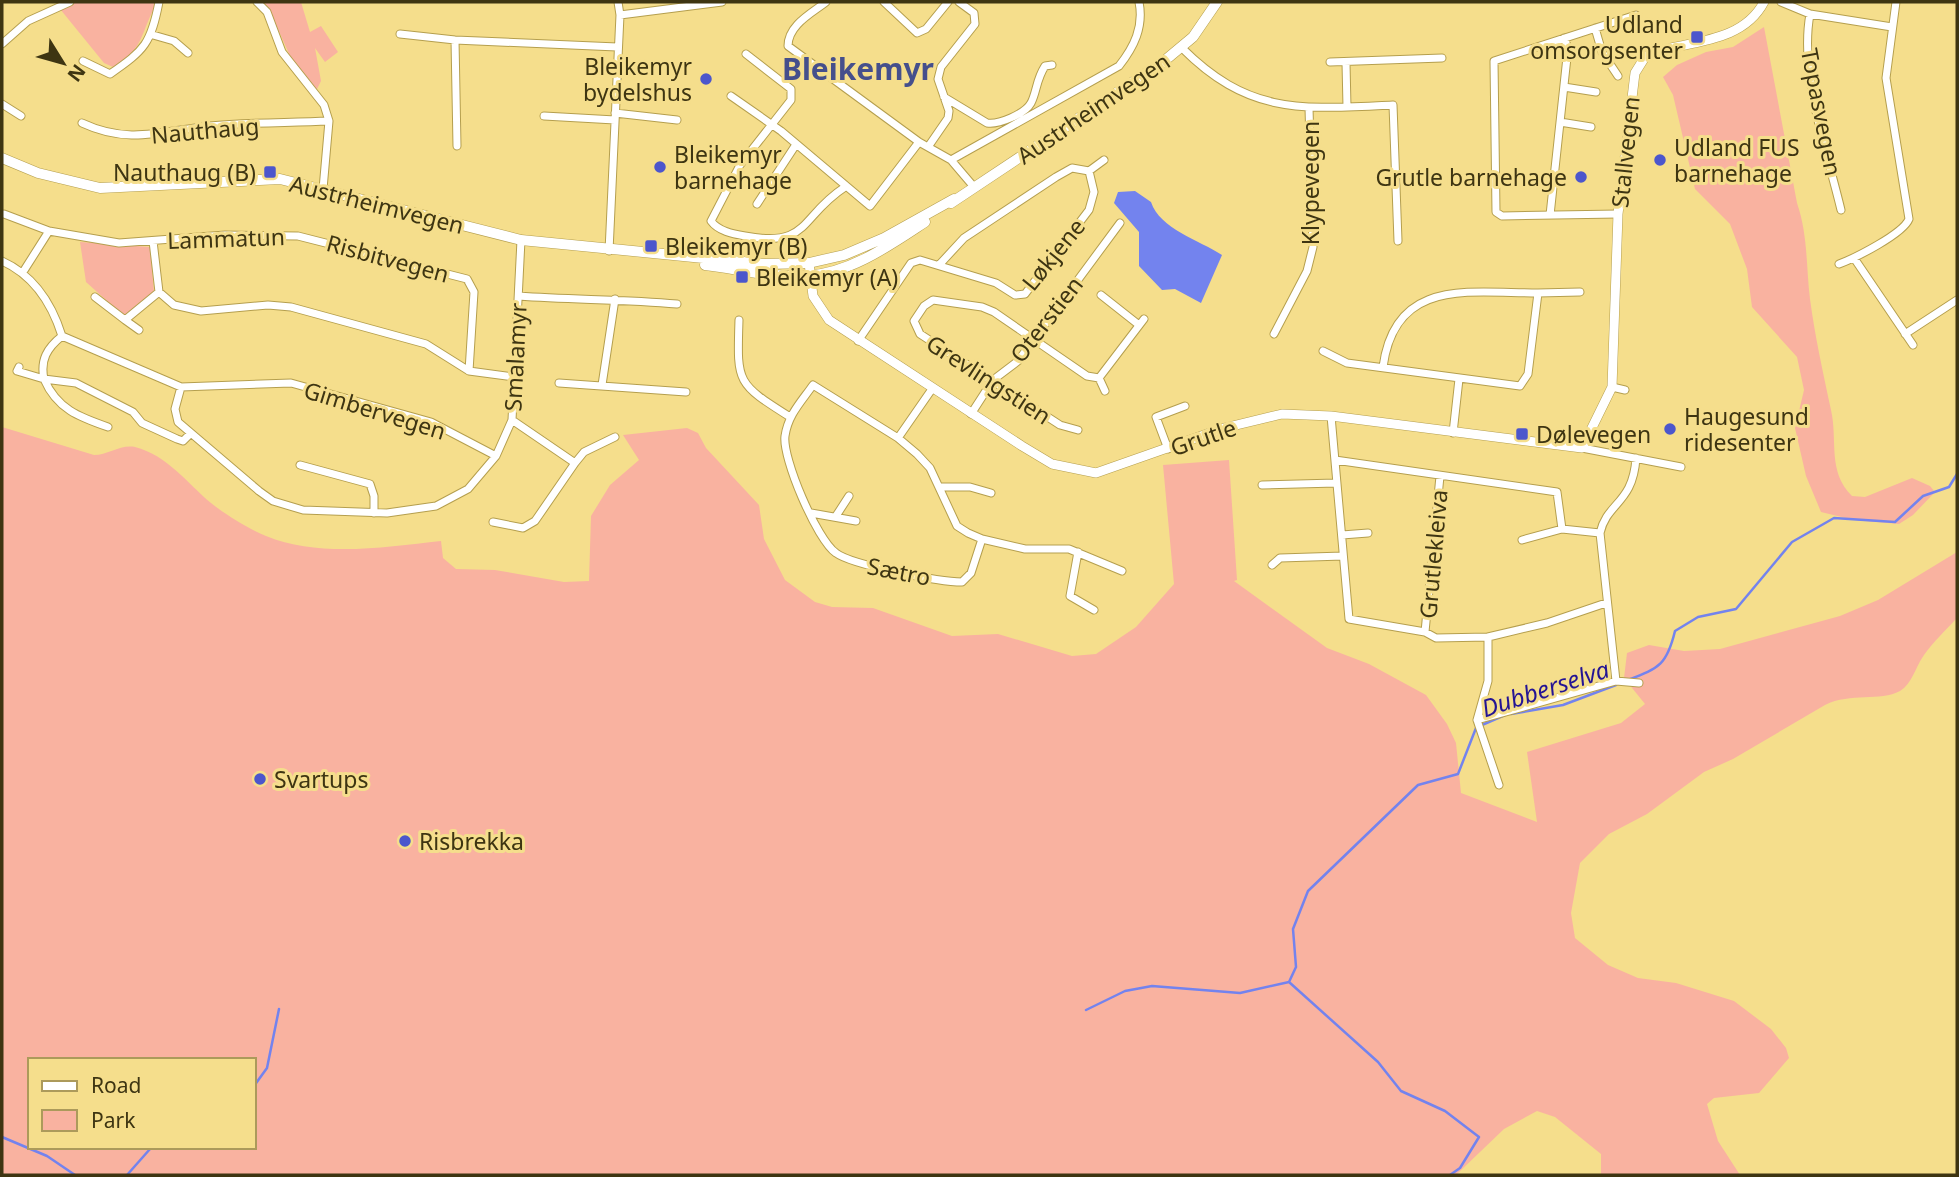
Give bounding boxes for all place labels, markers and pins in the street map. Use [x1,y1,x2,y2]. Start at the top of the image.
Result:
place label: Udland omsorgsenter [1530,8,1683,66]
marker: Udland omsorgsenter [1689,29,1705,45]
place label: Bleikemyr bydelshus [583,50,692,108]
marker: Bleikemyr bydelshus [698,71,714,87]
place label: Udland FUS barnehage [1674,131,1800,189]
place label: Bleikemyr barnehage [674,138,792,196]
marker: Udland FUS barnehage [1652,152,1668,168]
place label: Nauthaug (B) [113,156,256,188]
marker: Bleikemyr barnehage [652,159,668,175]
place label: Grutle barnehage [1375,161,1567,193]
marker: Nauthaug (B) [262,164,278,180]
marker: Grutle barnehage [1573,169,1589,185]
place label: Bleikemyr (B) [665,230,808,262]
marker: Bleikemyr (B) [643,238,659,254]
place label: Bleikemyr (A) [756,261,898,293]
marker: Bleikemyr (A) [734,269,750,285]
place label: Haugesund ridesenter [1684,400,1809,458]
place label: Dølevegen [1536,418,1651,450]
marker: Haugesund ridesenter [1662,421,1678,437]
marker: Dølevegen [1514,426,1530,442]
place label: Svartups [274,763,368,795]
marker: Svartups [252,771,268,787]
place label: Risbrekka [419,825,524,857]
marker: Risbrekka [397,833,413,849]

